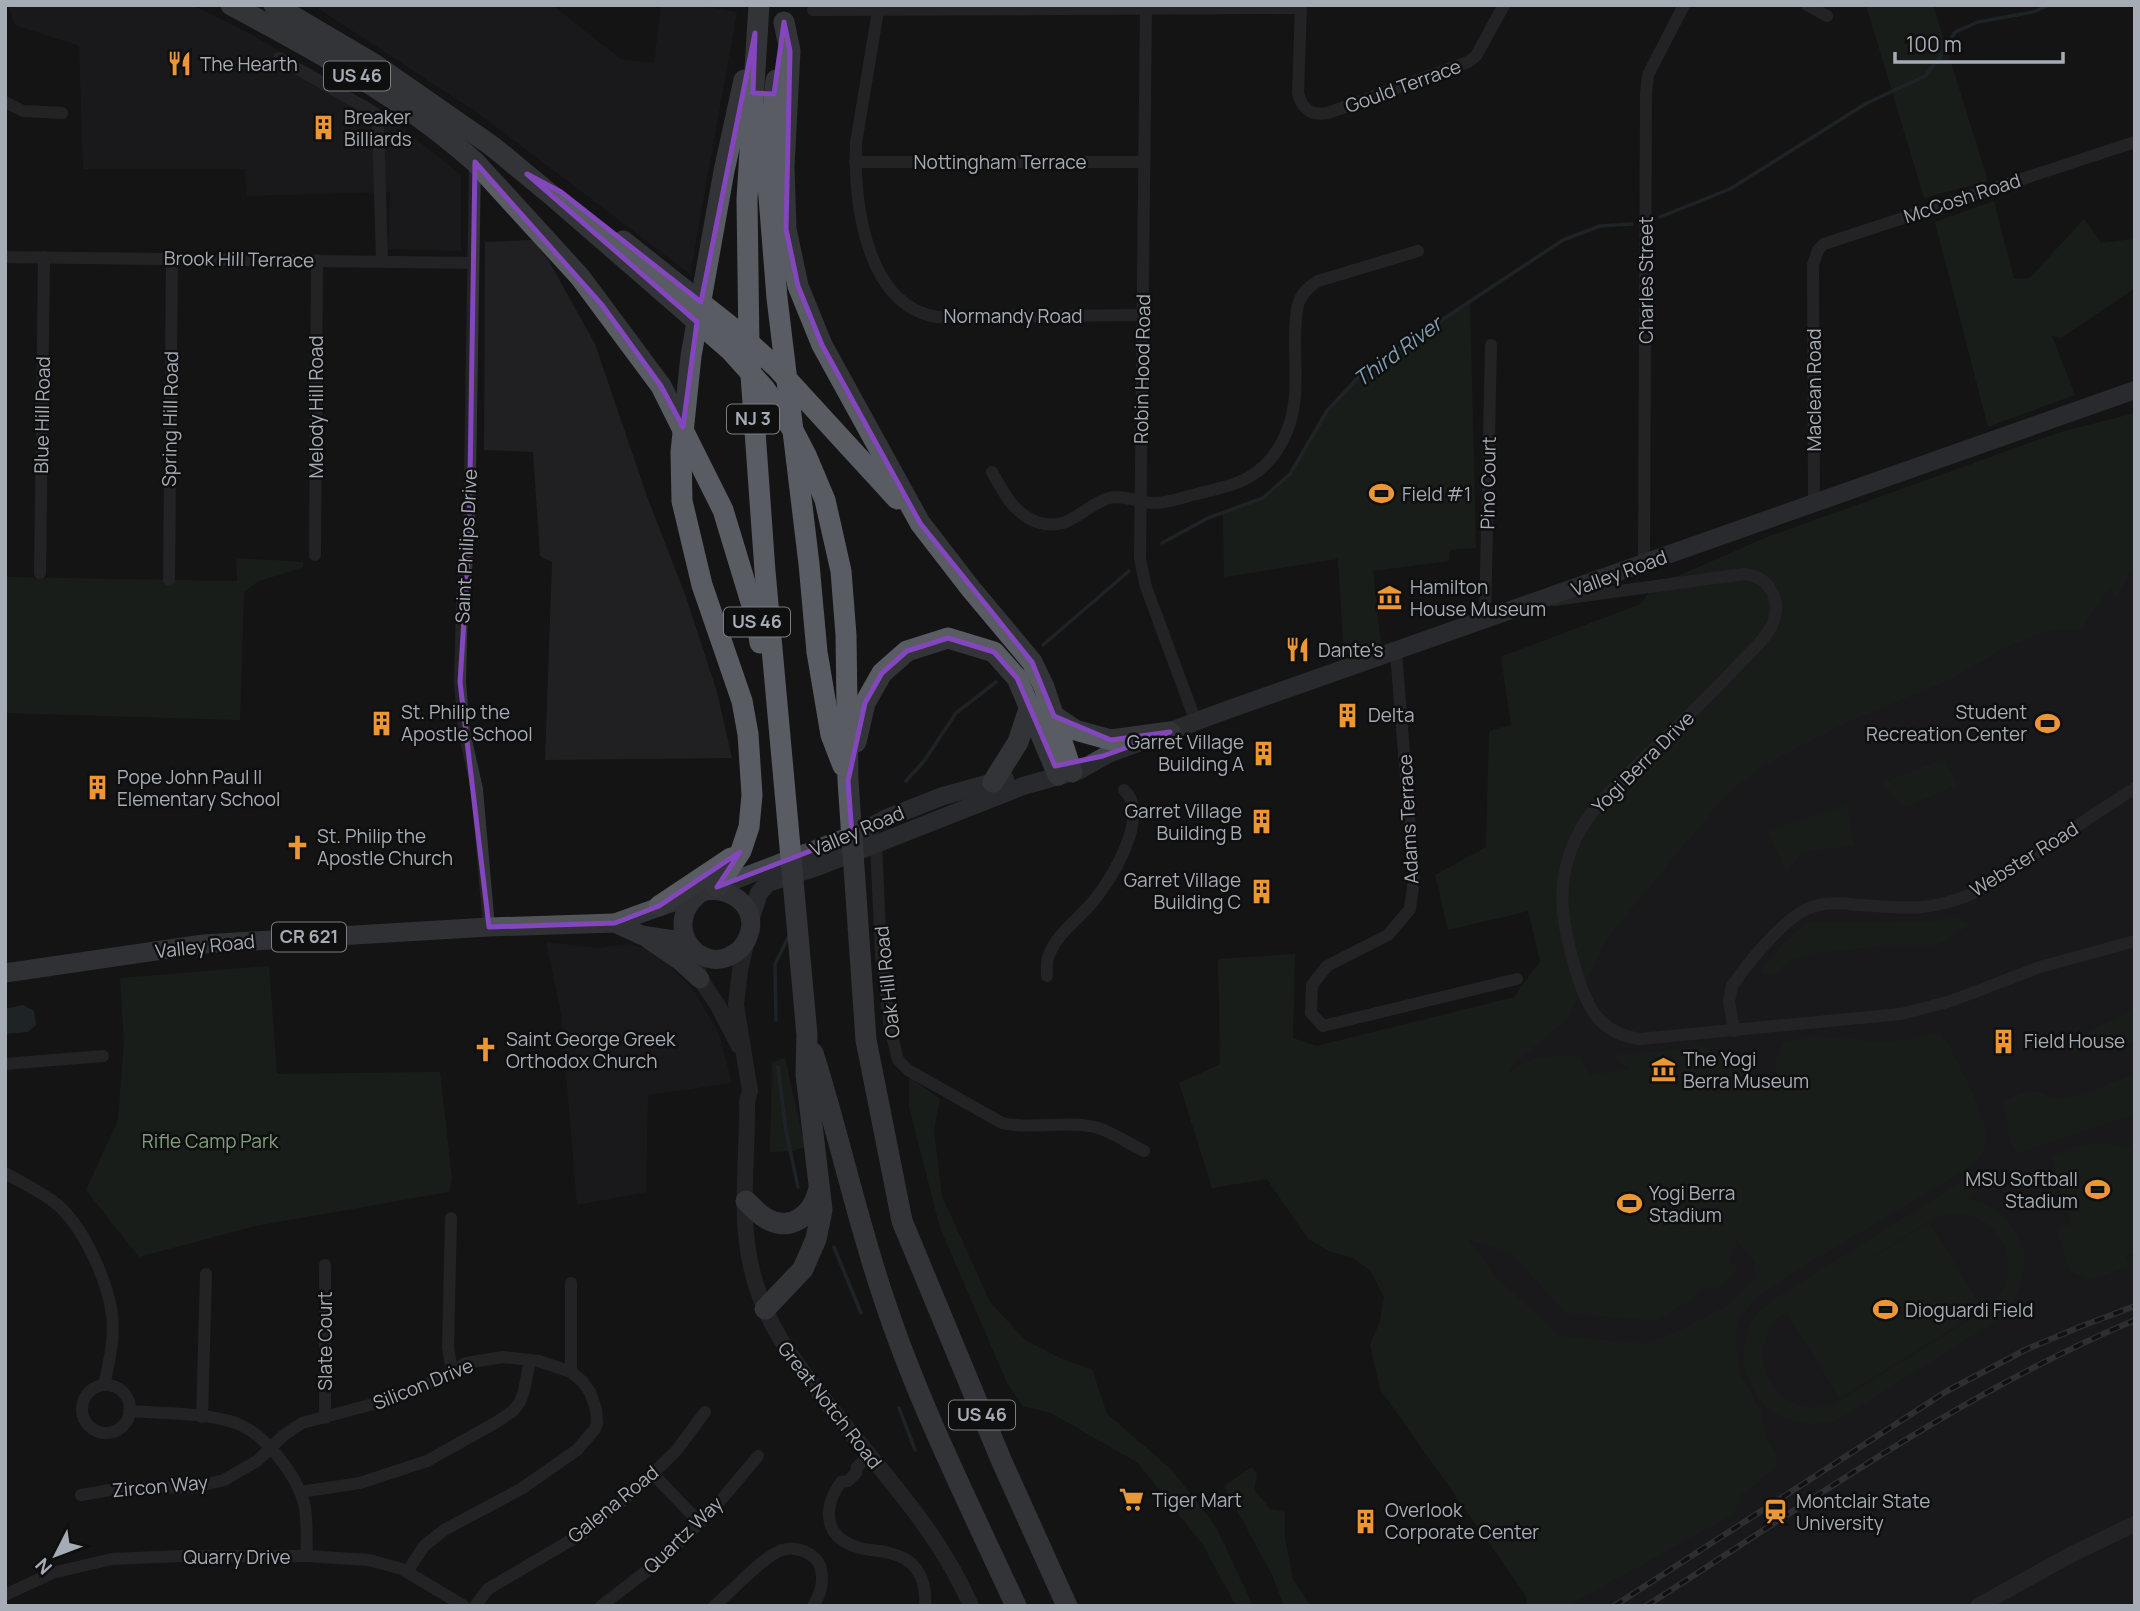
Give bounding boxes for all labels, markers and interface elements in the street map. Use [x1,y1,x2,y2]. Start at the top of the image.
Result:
scale bar [1895,21,2063,65]
text: 100 m [1906,30,1962,58]
restaurant icon: The Hearth [166,50,194,78]
place label: The Hearth [200,51,298,77]
street label: Gould Terrace [1341,53,1465,119]
road number: US 46 [324,62,390,90]
place label: Breaker Billiards [344,104,412,152]
building icon: Breaker Billiards [310,114,338,142]
street label: Nottingham Terrace [913,149,1087,175]
street label: McCosh Road [1900,167,2024,229]
street label: Charles Street [1633,216,1659,344]
street label: Brook Hill Terrace [164,245,314,273]
street label: Robin Hood Road [1128,294,1156,444]
street label: Normandy Road [943,303,1083,329]
water label: Third River [1348,308,1449,393]
street label: Maclean Road [1801,329,1827,451]
street label: Melody Hill Road [303,336,329,478]
street label: Spring Hill Road [156,351,184,487]
street label: Blue Hill Road [28,356,56,474]
road number: NJ 3 [727,404,779,433]
street label: Pino Court [1474,436,1502,530]
street label: Saint Philips Drive [449,468,483,624]
sports icon: Field #1 [1368,480,1396,508]
place label: Field #1 [1402,481,1472,507]
street label: Valley Road [1568,544,1670,602]
place label: Hamilton House Museum [1410,574,1546,622]
museum icon: Hamilton House Museum [1376,584,1404,612]
road number: US 46 [724,608,790,636]
restaurant icon: Dante's [1284,636,1312,664]
place label: Dante's [1318,637,1383,663]
place label: St. Philip the Apostle School [401,699,533,747]
place label: Student Recreation Center [1866,699,2027,747]
building icon: Delta [1334,701,1362,729]
place label: Delta [1368,702,1414,728]
street label: Yogi Berra Drive [1586,705,1700,819]
building icon: St. Philip the Apostle School [367,709,395,737]
sports icon: Student Recreation Center [2033,709,2061,737]
place label: Garret Village Building A [1127,729,1244,777]
building icon: Garret Village Building A [1250,739,1278,767]
street label: Adams Terrace [1392,753,1424,885]
place label: Pope John Paul II Elementary School [117,764,280,812]
building icon: Pope John Paul II Elementary School [83,774,111,802]
place label: Garret Village Building B [1125,798,1242,846]
street label: Valley Road [806,800,908,862]
building icon: Garret Village Building B [1248,808,1276,836]
street label: Webster Road [1965,815,2083,903]
place label: St. Philip the Apostle Church [317,823,453,871]
church icon: St. Philip the Apostle Church [283,833,311,861]
place label: Garret Village Building C [1124,867,1241,915]
building icon: Garret Village Building C [1247,877,1275,905]
road number: CR 621 [272,922,346,952]
street label: Oak Hill Road [868,925,906,1039]
street label: Valley Road [154,928,256,964]
place label: Saint George Greek Orthodox Church [506,1026,676,1074]
building icon: Field House [1990,1027,2018,1055]
place label: Field House [2024,1028,2125,1054]
church icon: Saint George Greek Orthodox Church [472,1036,500,1064]
place label: The Yogi Berra Museum [1683,1046,1809,1094]
museum icon: The Yogi Berra Museum [1649,1056,1677,1084]
park label: Rifle Camp Park [142,1128,279,1154]
place label: MSU Softball Stadium [1965,1166,2078,1214]
sports icon: MSU Softball Stadium [2084,1176,2112,1204]
place label: Yogi Berra Stadium [1649,1180,1735,1228]
sports icon: Yogi Berra Stadium [1615,1190,1643,1218]
street label: Slate Court [312,1291,338,1391]
sports icon: Dioguardi Field [1871,1296,1899,1324]
place label: Dioguardi Field [1905,1297,2033,1323]
street label: Great Notch Road [772,1336,888,1474]
street label: Silicon Drive [369,1352,477,1416]
road number: US 46 [949,1400,1015,1430]
street label: Galena Road [562,1459,664,1549]
street label: Zircon Way [111,1469,209,1503]
supermarket icon: Tiger Mart [1118,1486,1146,1514]
place label: Tiger Mart [1152,1487,1242,1513]
place label: Montclair State University [1796,1488,1930,1536]
street label: Quartz Way [638,1491,728,1579]
place label: Overlook Corporate Center [1385,1497,1539,1545]
station icon: Montclair State University [1762,1498,1790,1526]
building icon: Overlook Corporate Center [1351,1507,1379,1535]
north arrow [21,1520,91,1590]
street label: Quarry Drive [183,1544,291,1570]
text: N [29,1553,58,1580]

